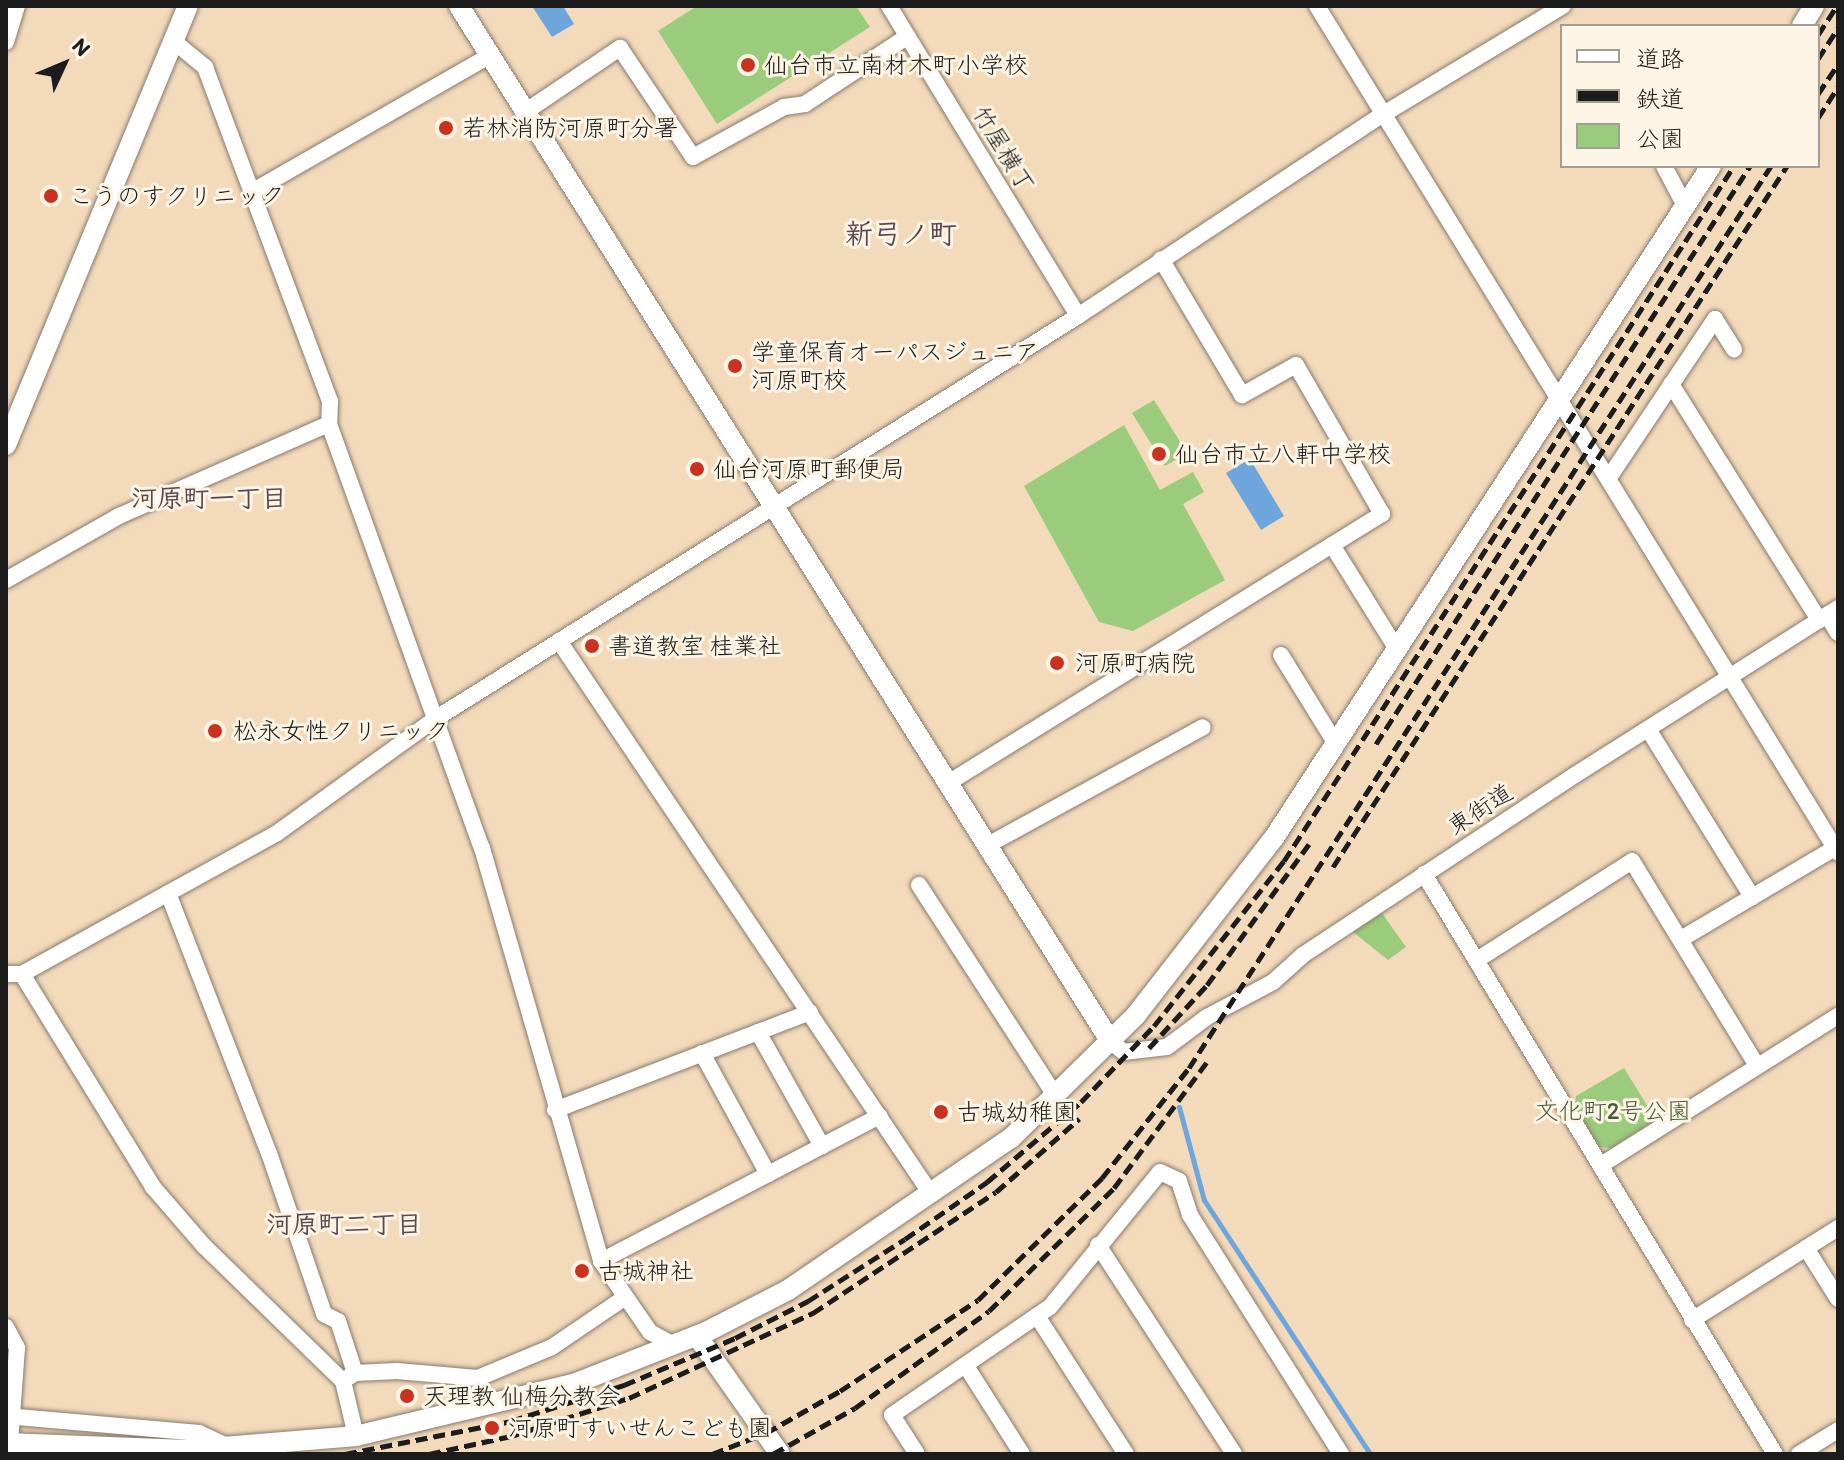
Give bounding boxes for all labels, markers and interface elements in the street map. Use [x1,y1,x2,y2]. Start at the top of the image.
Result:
north arrow [24,24,104,104]
legend [1560,24,1820,168]
text: N [67,32,96,62]
text: 道路 [1636,44,1684,73]
place label: 仙台市立南材木町小学校 [764,51,1028,79]
marker: 仙台市立南材木町小学校 [739,56,757,74]
text: 鉄道 [1636,84,1684,113]
street label: 竹屋横丁 [967,100,1041,198]
place label: 若林消防河原町分署 [462,114,678,142]
marker: 若林消防河原町分署 [437,119,455,137]
text: 公園 [1636,124,1684,153]
place label: こうのすクリニック [69,182,285,210]
marker: こうのすクリニック [40,185,62,207]
district label: 新弓ノ町 [845,216,957,250]
place label: 学童保育オーパスジュニア 河原町校 [751,338,1039,394]
marker: 学童保育オーパスジュニア 河原町校 [726,357,744,375]
place label: 仙台市立八軒中学校 [1175,440,1391,468]
marker: 仙台市立八軒中学校 [1150,445,1168,463]
place label: 仙台河原町郵便局 [713,455,905,483]
marker: 仙台河原町郵便局 [688,460,706,478]
district label: 河原町一丁目 [131,483,287,515]
place label: 書道教室 桂業社 [608,632,781,660]
marker: 書道教室 桂業社 [583,637,601,655]
place label: 河原町病院 [1075,649,1195,677]
marker: 河原町病院 [1046,652,1068,674]
place label: 松永女性クリニック [233,717,449,745]
marker: 松永女性クリニック [204,720,226,742]
street label: 東街道 [1442,777,1518,841]
park label: 文化町2号公園 [1535,1097,1691,1125]
place label: 古城幼稚園 [957,1098,1077,1126]
marker: 古城幼稚園 [932,1103,950,1121]
district label: 河原町二丁目 [266,1209,422,1241]
place label: 古城神社 [598,1257,694,1285]
marker: 古城神社 [573,1262,591,1280]
place label: 天理教 仙梅分教会 [423,1382,620,1410]
marker: 天理教 仙梅分教会 [398,1387,416,1405]
place label: 河原町すいせんこども園 [508,1414,772,1442]
marker: 河原町すいせんこども園 [483,1419,501,1437]

